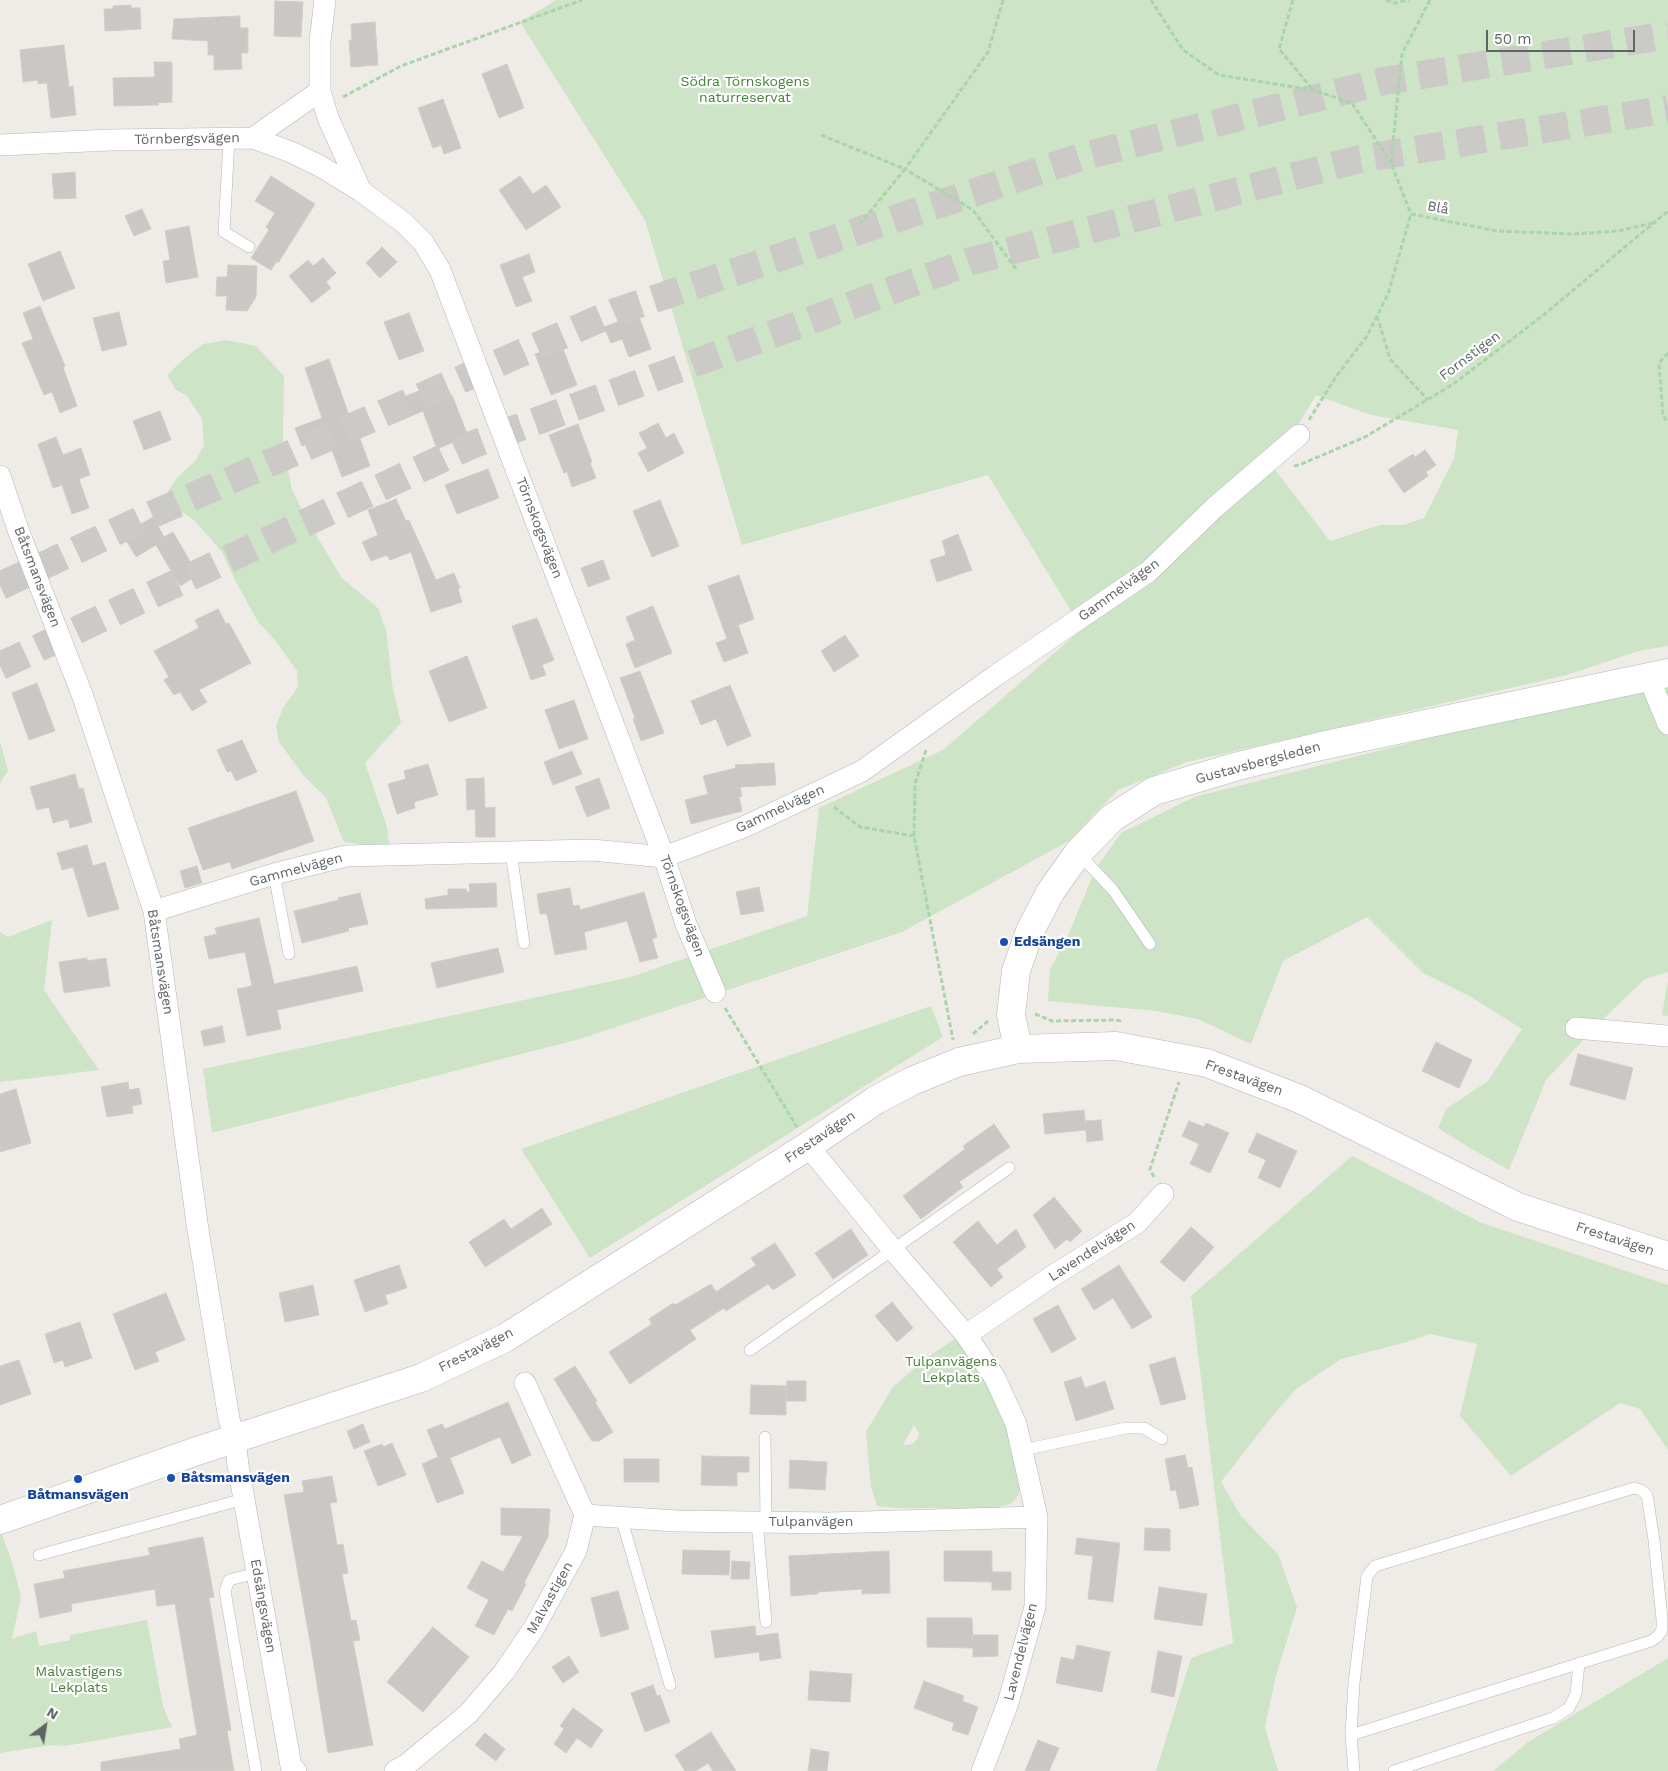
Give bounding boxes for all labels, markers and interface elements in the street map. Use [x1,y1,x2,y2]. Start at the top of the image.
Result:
scale bar [1488,20,1637,52]
text: 50 m [1494,30,1531,48]
park label: Södra Törnskogens naturreservat [680,74,810,106]
street label: Törnbergsvägen [134,130,240,148]
street label: Blå [1426,198,1450,218]
street label: Fornstigen [1436,328,1504,384]
street label: Törnskogsvägen [512,475,566,581]
street label: Båtsmansvägen [10,524,64,630]
street label: Gammelvägen [1075,555,1163,625]
street label: Gustavsbergsleden [1193,738,1323,788]
street label: Gammelvägen [733,781,827,837]
street label: Gammelvägen [247,849,345,891]
street label: Törnskogsvägen [656,853,708,959]
street label: Båtsmansvägen [143,908,177,1016]
place label: Edsängen [1014,934,1080,950]
marker: Edsängen [998,936,1010,948]
street label: Frestavägen [1203,1056,1285,1100]
street label: Frestavägen [781,1107,859,1167]
street label: Lavendelvägen [1045,1217,1139,1285]
street label: Frestavägen [1574,1218,1656,1260]
street label: Frestavägen [436,1324,516,1376]
park label: Tulpanvägens Lekplats [905,1354,997,1386]
place label: Båtsmansvägen [181,1470,290,1486]
marker: Båtsmansvägen [165,1472,177,1484]
marker: Båtmansvägen [72,1473,84,1485]
place label: Båtmansvägen [27,1487,129,1503]
street label: Tulpanvägen [769,1514,853,1530]
street label: Edsängsvägen [246,1558,280,1654]
street label: Malvastigen [523,1559,577,1637]
street label: Lavendelvägen [1001,1601,1041,1703]
park label: Malvastigens Lekplats [35,1664,123,1696]
north arrow [20,1701,70,1751]
text: N [44,1704,61,1723]

